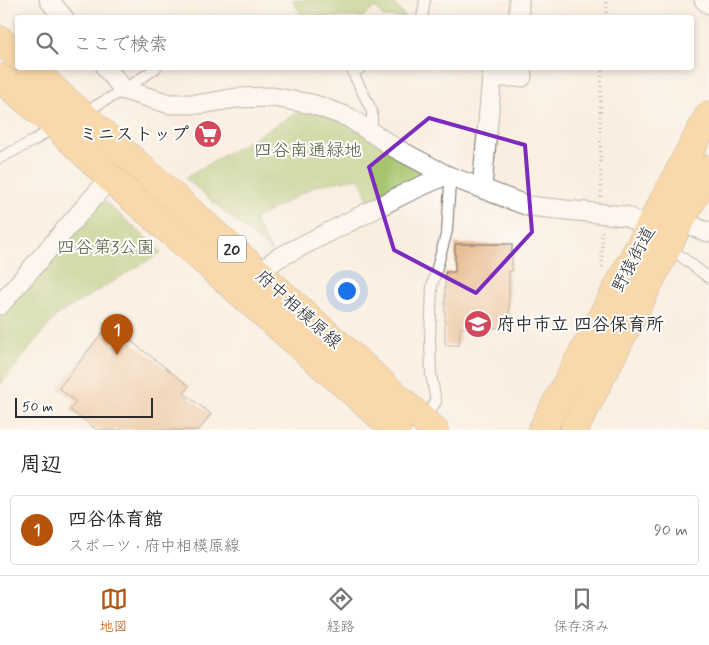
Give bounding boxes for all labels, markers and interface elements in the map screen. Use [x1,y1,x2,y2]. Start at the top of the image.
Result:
search box [15,15,694,70]
icon: search [33,29,61,57]
text: ここで検索 [73,32,168,57]
supermarket icon: ミニストップ [193,119,223,149]
place label: ミニストップ [79,123,189,147]
park label: 四谷南通緑地 [254,139,362,163]
street label: 野猿街道 [606,222,661,297]
road number: 20 [218,235,246,262]
park label: 四谷第3公園 [57,236,155,260]
street label: 府中相模原線 [250,265,346,355]
your location [334,278,360,304]
school or university icon: 府中市立 四谷保育所 [463,309,493,339]
place label: 府中市立 四谷保育所 [497,313,664,337]
pin: 1 [101,314,133,355]
scale bar [15,395,152,418]
text: 50 m [22,398,53,416]
text: 周辺 [20,451,62,479]
text: 四谷体育館 [68,507,163,532]
text: 1 [33,520,41,541]
text: 90 m [654,520,688,541]
text: スポーツ · 府中相模原線 [68,536,240,557]
tab: 地図 [100,585,128,636]
tab: 経路 [327,585,355,636]
tab: 保存済み [554,585,610,636]

